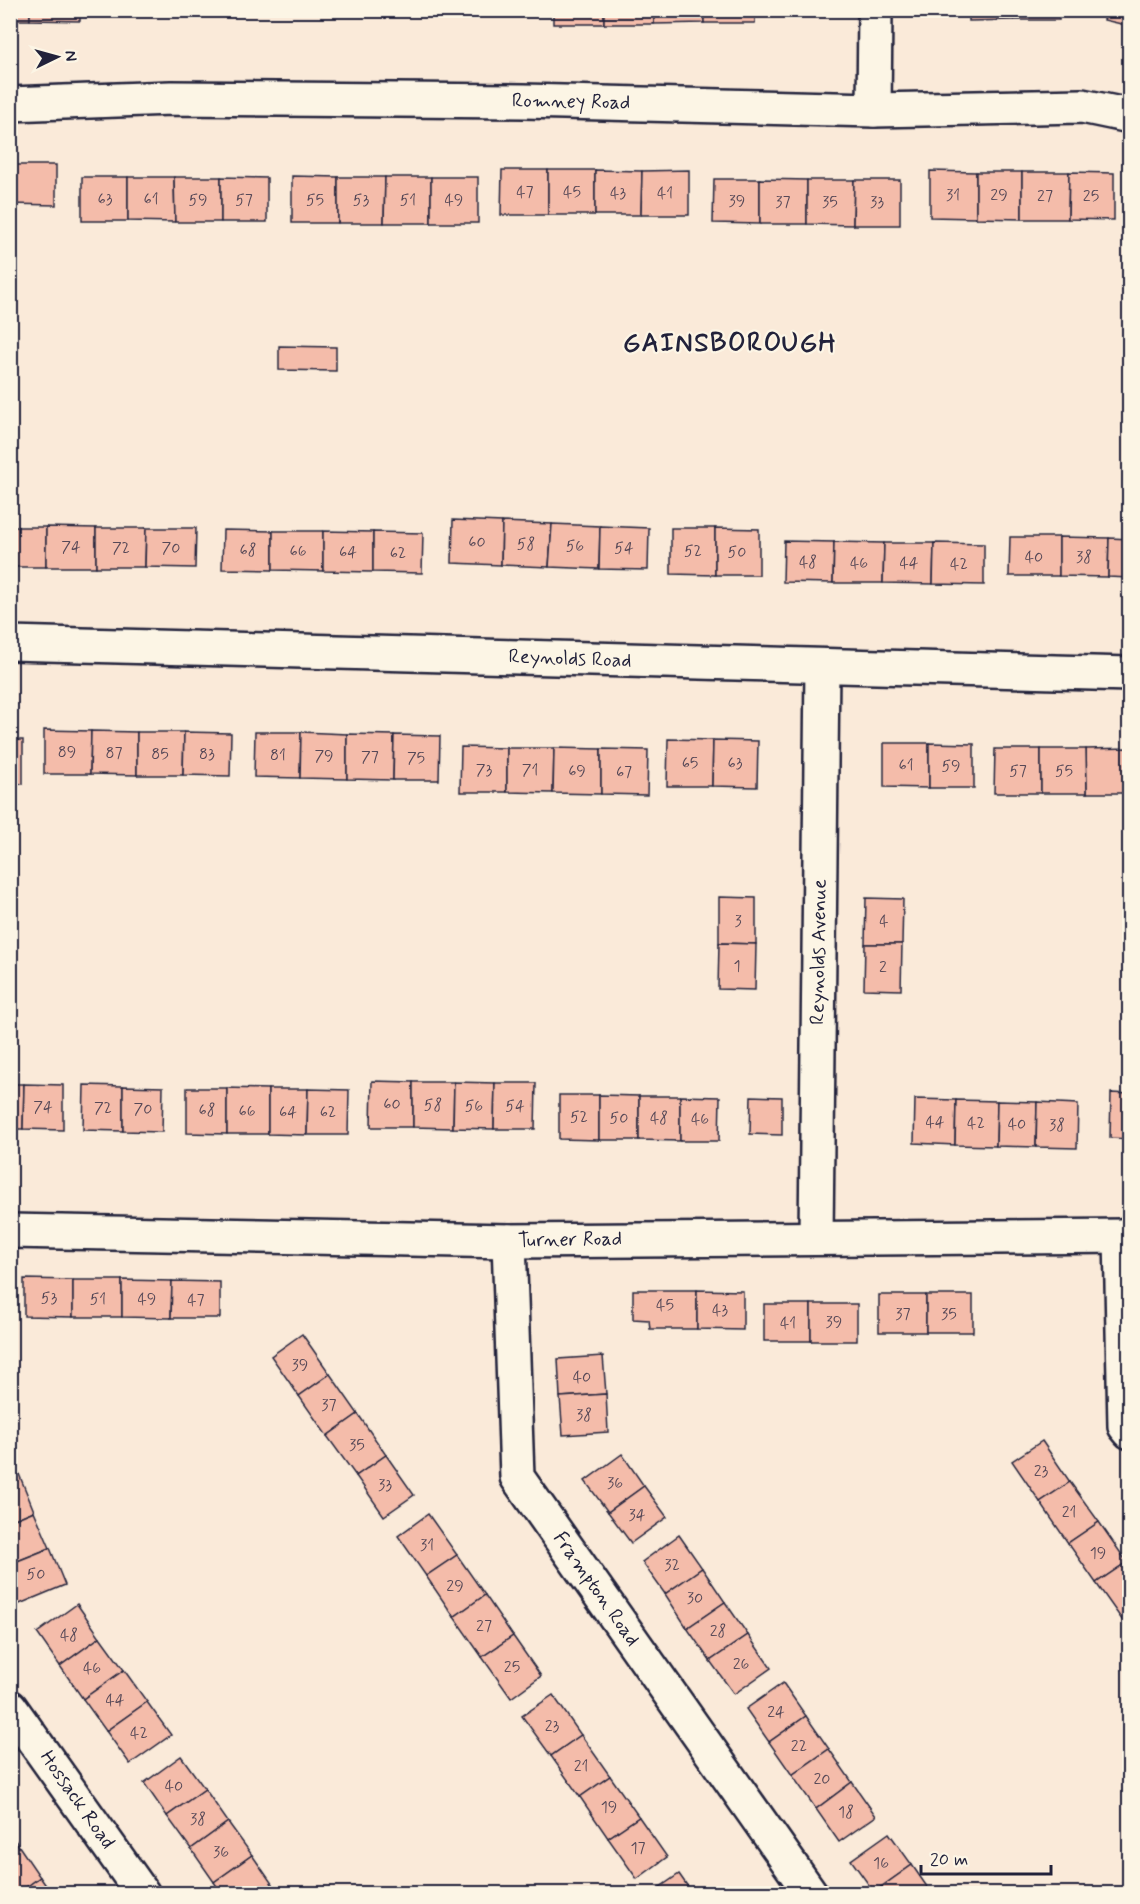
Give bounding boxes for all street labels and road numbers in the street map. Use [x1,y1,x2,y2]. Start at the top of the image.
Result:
street label: Romney Road [512,87,630,117]
street label: Reynolds Road [508,643,632,675]
street label: Reynolds Avenue [804,879,834,1025]
street label: Turner Road [518,1226,622,1254]
street label: Frampton Road [546,1526,646,1652]
street label: Hossack Road [33,1745,121,1855]

